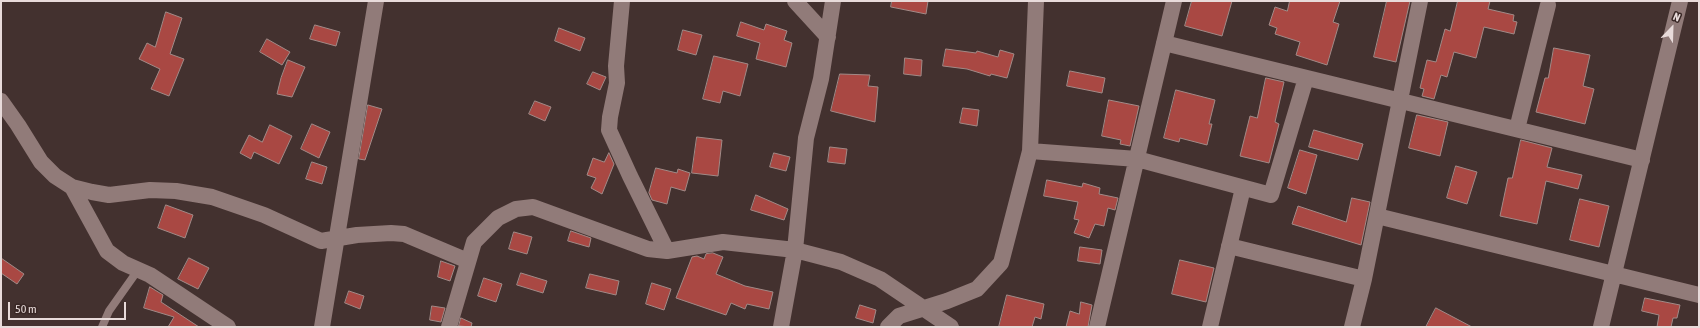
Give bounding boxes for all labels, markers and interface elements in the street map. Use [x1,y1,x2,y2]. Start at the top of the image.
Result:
north arrow [1652,8,1692,48]
text: N [1671,10,1682,24]
scale bar [10,294,128,320]
text: 50 m [15,302,37,316]

